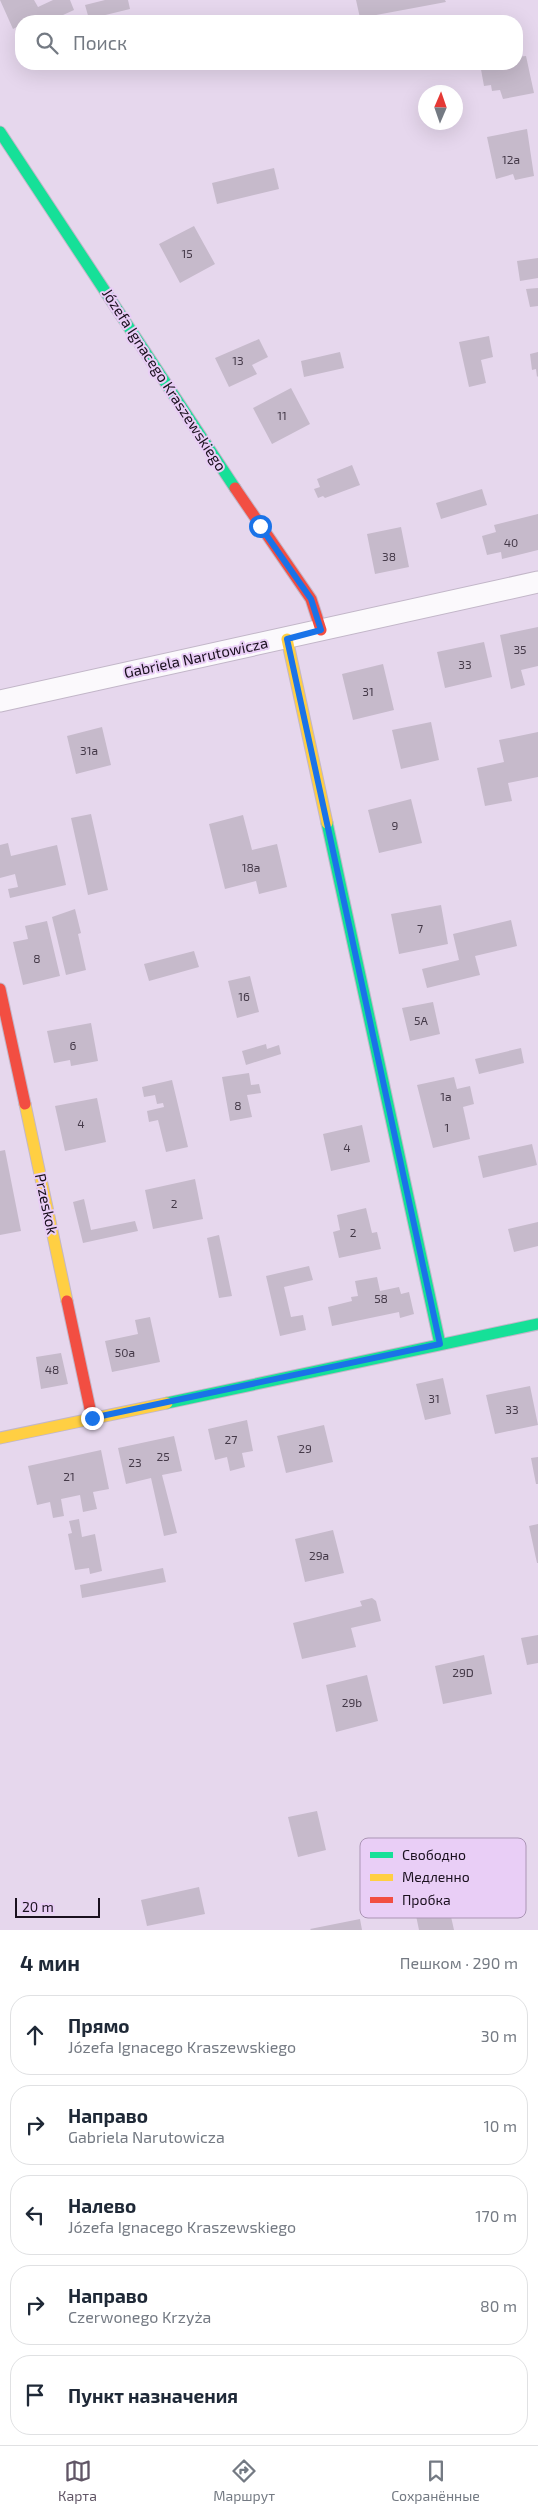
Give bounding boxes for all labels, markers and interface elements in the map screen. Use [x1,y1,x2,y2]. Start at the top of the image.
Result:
search box [15,15,523,70]
icon: search [33,29,61,57]
text: Поиск [73,31,127,54]
north arrow [418,85,463,130]
house number: 12a [502,152,520,166]
house number: 15 [181,246,193,260]
street label: Józefa Ignacego Kraszewskiego [99,285,231,474]
house number: 13 [232,353,244,367]
house number: 11 [277,408,287,422]
route start [249,515,272,538]
house number: 40 [504,535,518,549]
house number: 38 [382,549,396,563]
street label: Gabriela Narutowicza [122,633,270,681]
house number: 35 [513,642,527,656]
house number: 33 [458,657,472,671]
house number: 31 [362,684,374,698]
house number: 31a [80,743,98,757]
house number: 9 [392,818,399,832]
house number: 18a [242,860,260,874]
house number: 7 [417,921,423,935]
house number: 8 [33,951,41,965]
house number: 16 [238,989,250,1003]
house number: 5A [414,1013,428,1027]
house number: 6 [70,1038,77,1052]
house number: 1a [440,1089,452,1103]
house number: 8 [234,1098,242,1112]
house number: 4 [77,1116,85,1130]
house number: 1 [445,1120,449,1134]
house number: 4 [343,1140,351,1154]
street label: Przeskok [32,1172,62,1236]
house number: 2 [171,1196,178,1210]
house number: 2 [350,1225,357,1239]
house number: 58 [374,1291,388,1305]
house number: 50a [115,1345,135,1359]
house number: 48 [45,1362,59,1376]
house number: 31 [428,1391,440,1405]
house number: 33 [505,1402,519,1416]
route end [81,1407,104,1430]
house number: 27 [225,1432,237,1446]
house number: 29 [298,1441,312,1455]
house number: 25 [156,1449,170,1463]
house number: 23 [128,1455,142,1469]
house number: 21 [63,1469,75,1483]
house number: 29a [309,1548,329,1562]
house number: 29D [452,1665,474,1679]
house number: 29b [342,1695,362,1709]
legend [360,1838,526,1918]
text: Свободно [402,1846,466,1863]
text: Медленно [402,1868,470,1885]
text: Пробка [402,1891,451,1908]
scale bar [15,1895,100,1918]
text: 20 m [22,1898,54,1915]
text: 4 мин [20,1950,80,1975]
text: Пешком · 290 m [400,1953,518,1972]
text: Прямо [68,2014,130,2037]
icon: ahead [21,2021,49,2049]
text: 30 m [481,2026,517,2045]
text: Józefa Ignacego Kraszewskiego [68,2037,296,2056]
text: Направо [68,2104,148,2127]
icon: right [21,2111,49,2139]
text: 10 m [483,2116,517,2135]
text: Gabriela Narutowicza [68,2127,225,2146]
text: Налево [68,2194,136,2217]
icon: left [21,2201,49,2229]
text: 170 m [475,2206,517,2225]
text: Józefa Ignacego Kraszewskiego [68,2217,296,2236]
text: Направо [68,2284,148,2307]
icon: right [21,2291,49,2319]
text: 80 m [480,2296,517,2315]
text: Czerwonego Krzyża [68,2307,211,2326]
icon: arrive [21,2381,49,2409]
text: Пункт назначения [68,2384,238,2407]
tab: Карта [58,2457,97,2504]
tab: Маршрут [213,2457,275,2504]
tab: Сохранённые [391,2457,480,2504]

